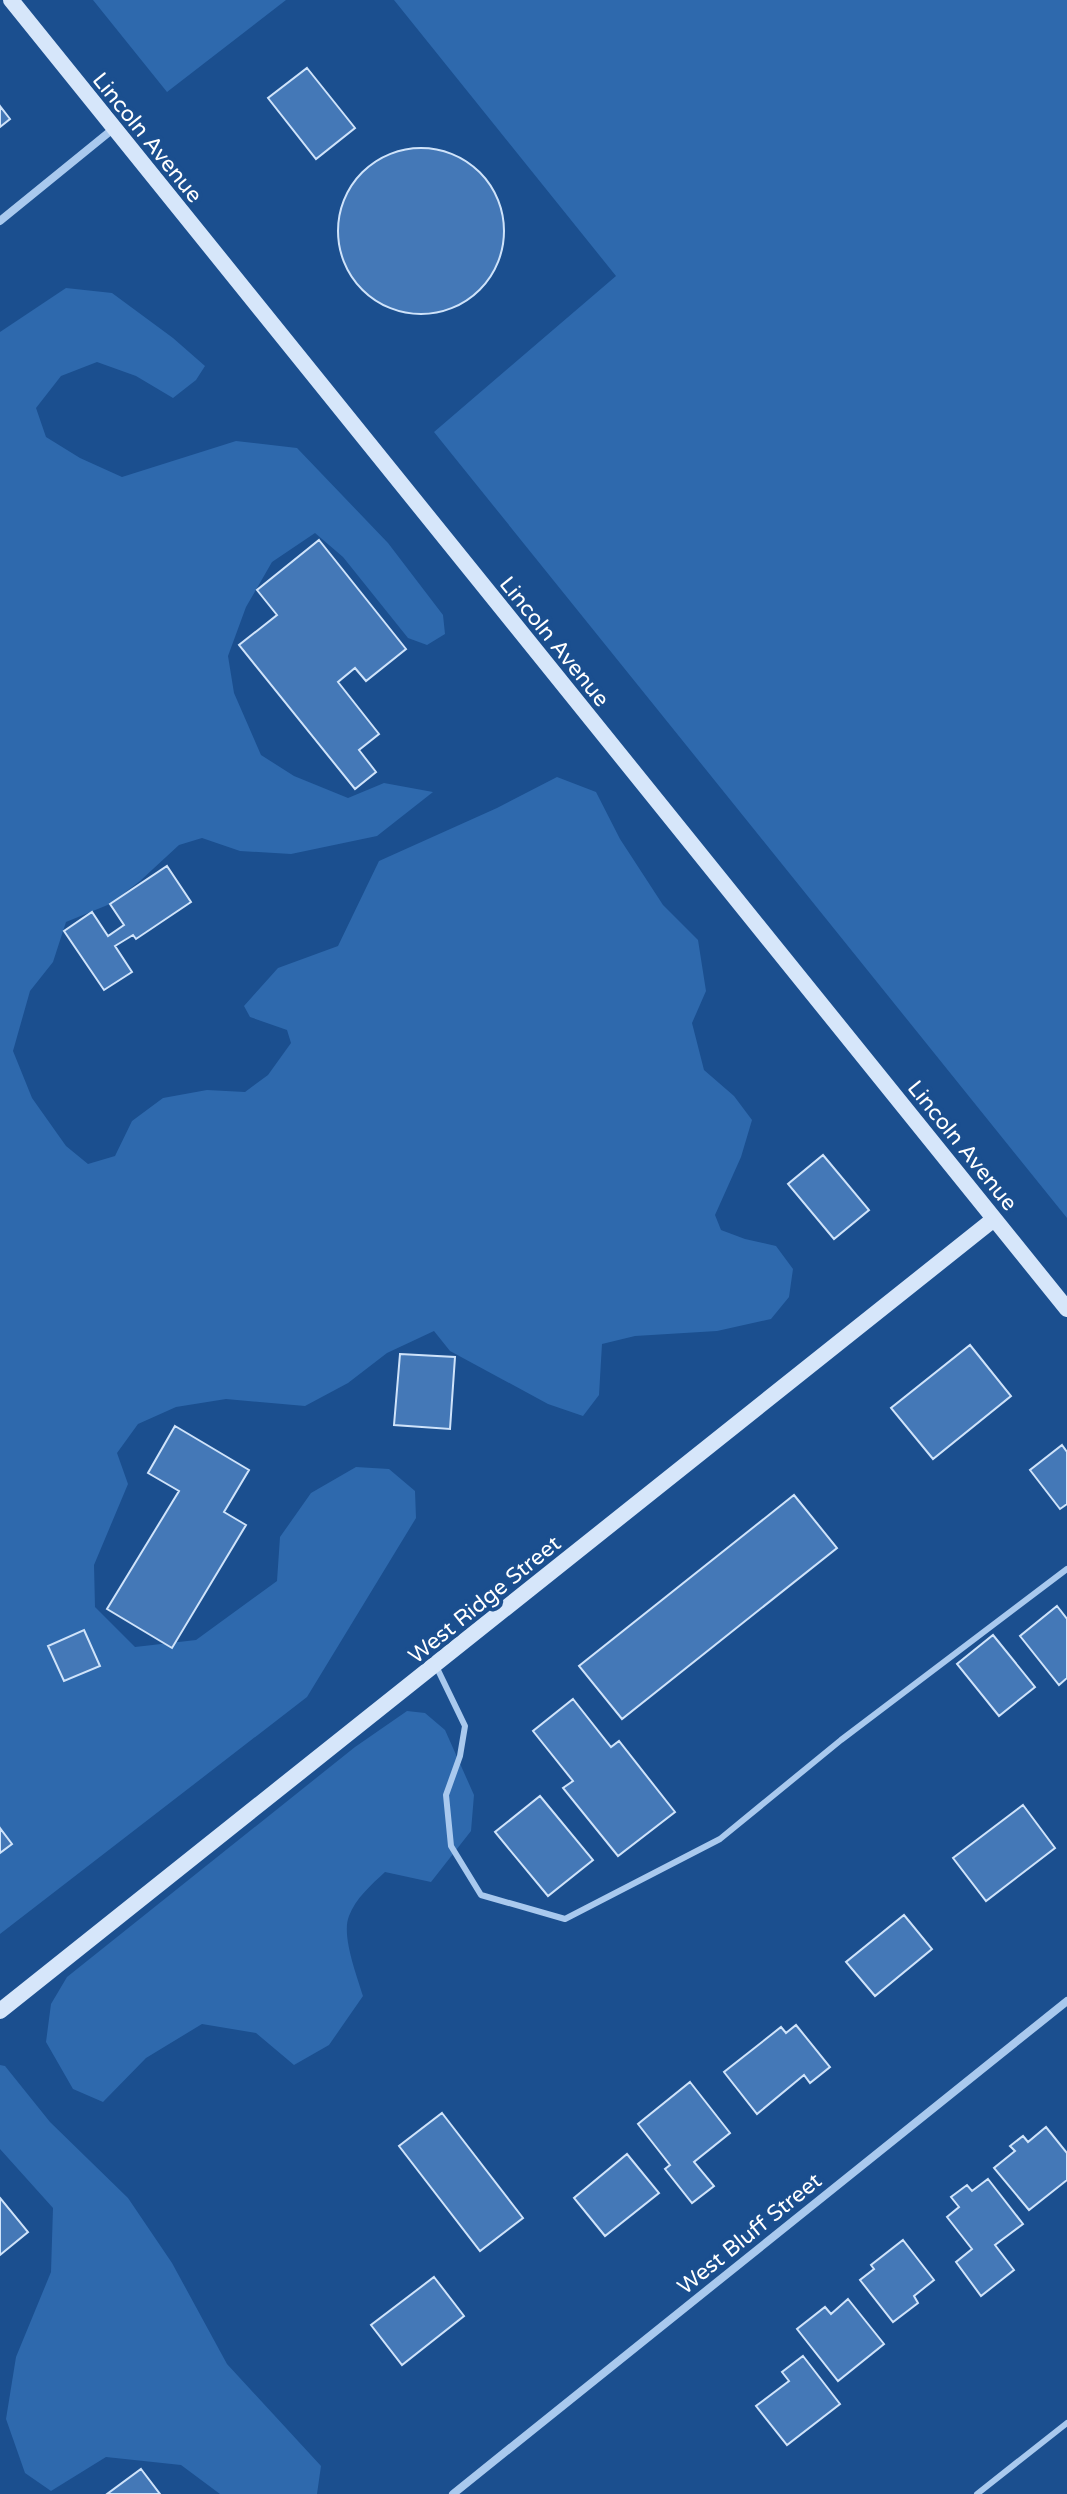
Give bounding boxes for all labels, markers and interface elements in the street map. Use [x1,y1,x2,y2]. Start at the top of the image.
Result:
street label: Lincoln Avenue [87,67,208,208]
street label: Lincoln Avenue [494,571,615,712]
street label: Lincoln Avenue [902,1075,1023,1216]
street label: West Ridge Street [403,1530,566,1669]
street label: West Bluff Street [672,2168,827,2300]

